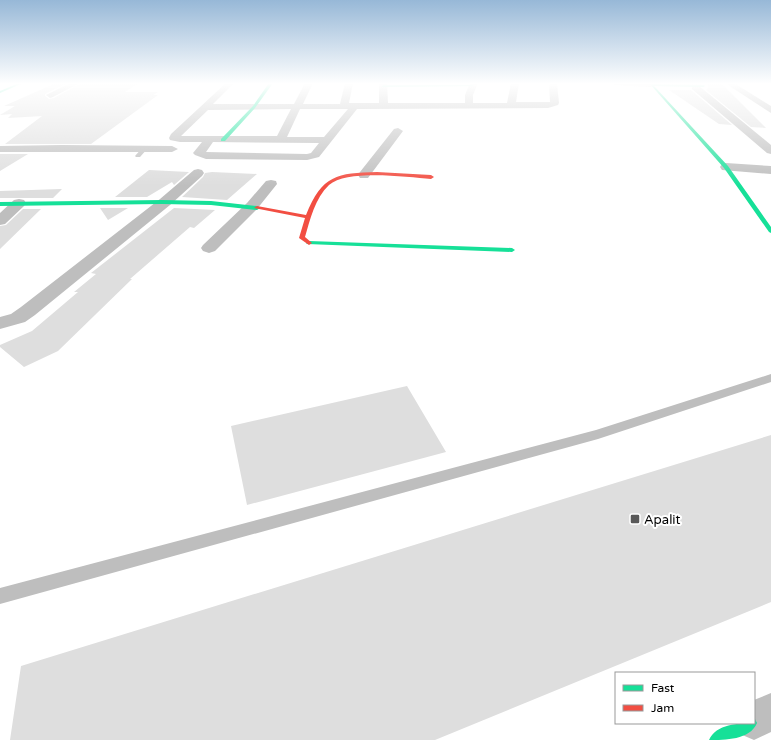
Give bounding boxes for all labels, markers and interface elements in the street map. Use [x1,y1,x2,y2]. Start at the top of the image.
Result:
place label: Apalit [644,512,681,528]
marker: Apalit [629,513,641,525]
legend [615,672,755,724]
text: Fast [651,681,675,695]
text: Jam [651,701,674,715]

